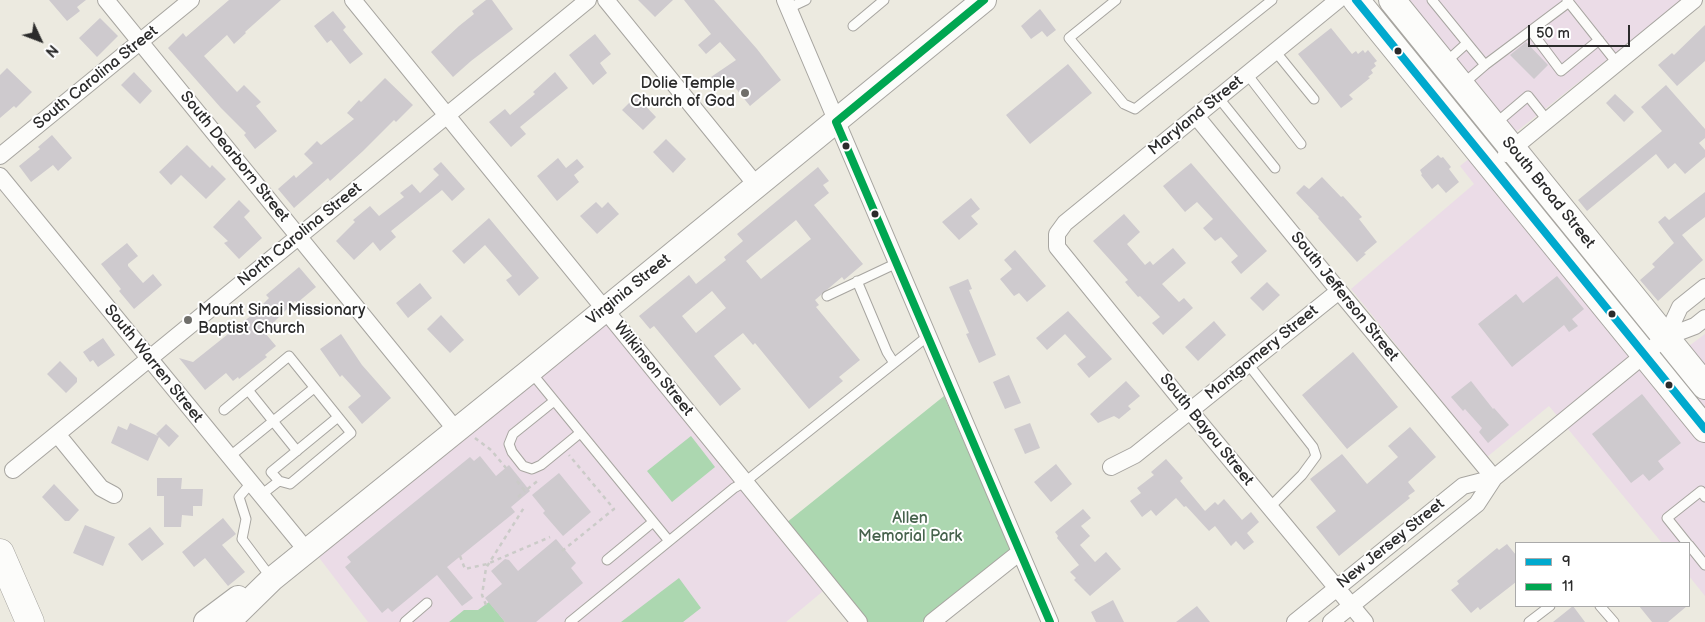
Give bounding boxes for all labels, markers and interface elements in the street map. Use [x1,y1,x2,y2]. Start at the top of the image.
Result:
north arrow [15,15,65,65]
scale bar [1530,15,1632,47]
street label: South Carolina Street [30,22,162,134]
text: 50 m [1536,24,1570,43]
text: N [42,41,61,60]
unlabelled marker [1393,46,1403,56]
street label: Maryland Street [1145,72,1247,160]
place label: Dolie Temple Church of God [630,74,735,112]
marker: Dolie Temple Church of God [739,87,751,99]
street label: South Dearborn Street [175,88,293,226]
street label: South Broad Street [1497,133,1599,253]
unlabelled marker [841,141,851,151]
street label: North Carolina Street [234,179,366,291]
unlabelled marker [870,209,880,219]
street label: South Jefferson Street [1286,228,1402,366]
street label: Virginia Street [583,250,675,330]
street label: South Warren Street [99,301,207,427]
place label: Mount Sinai Missionary Baptist Church [198,301,366,339]
street label: Montgomery Street [1202,302,1322,404]
unlabelled marker [1607,309,1617,319]
marker: Mount Sinai Missionary Baptist Church [182,314,194,326]
street label: Wilkinson Street [609,318,697,420]
street label: South Bayou Street [1155,370,1257,490]
unlabelled marker [1664,380,1674,390]
street label: New Jersey Street [1333,495,1449,593]
park label: Allen Memorial Park [858,509,962,547]
legend [1515,542,1690,607]
text: 9 [1562,552,1571,571]
text: 11 [1562,577,1574,596]

